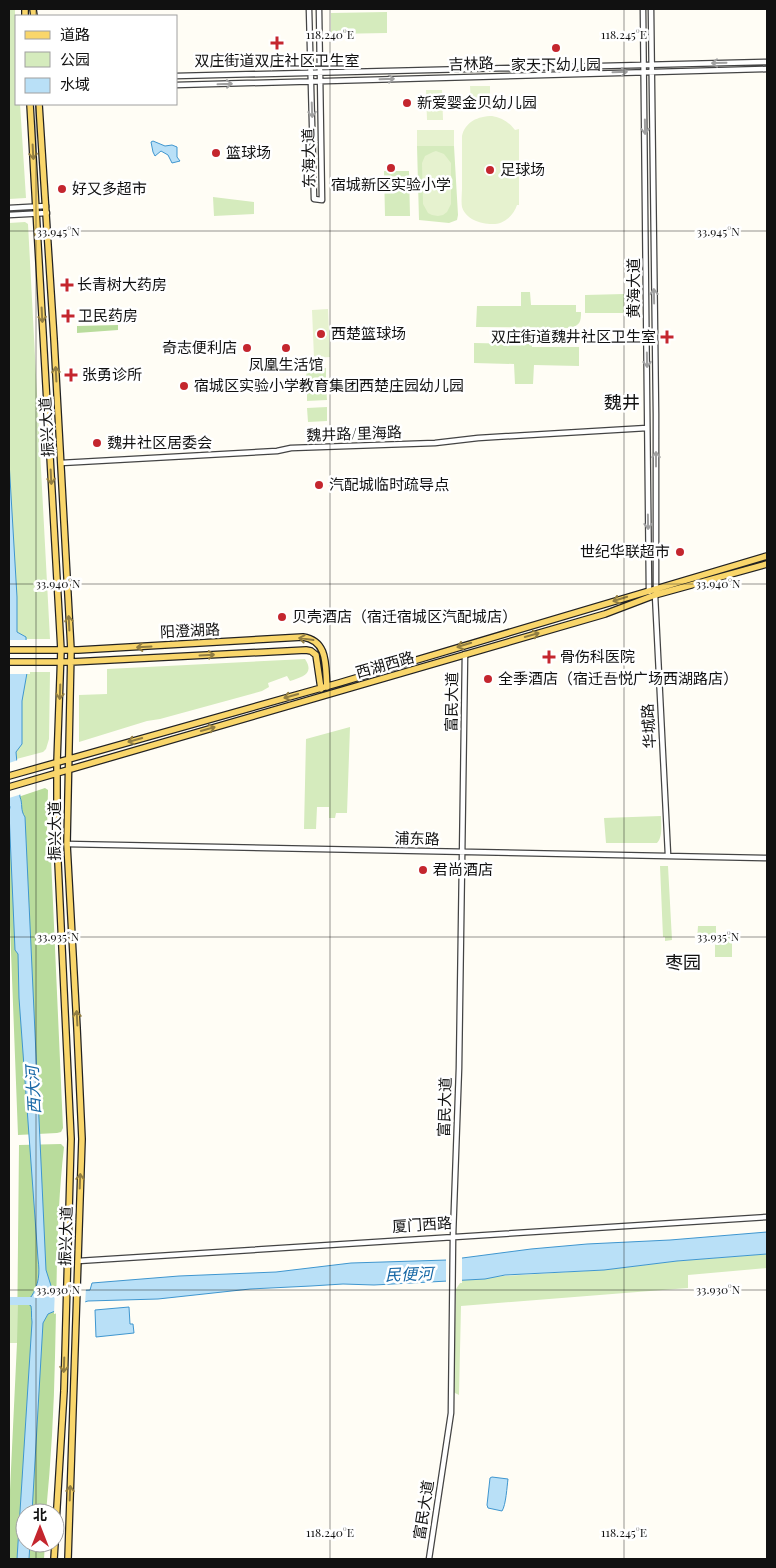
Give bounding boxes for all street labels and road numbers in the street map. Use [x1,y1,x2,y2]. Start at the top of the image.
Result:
street label: 吉林路 [448,52,494,74]
street label: 东海大道 [297,128,319,188]
street label: 黄海大道 [623,258,643,318]
street label: 振兴大道 [34,397,58,458]
street label: 魏井路/里海路 [306,421,402,445]
street label: 阳澄湖路 [159,618,220,642]
street label: 西湖西路 [353,646,416,682]
street label: 富民大道 [440,672,462,732]
street label: 华城路 [637,703,659,749]
street label: 振兴大道 [44,801,64,861]
street label: 浦东路 [394,828,440,848]
street label: 富民大道 [433,1077,455,1137]
street label: 振兴大道 [54,1206,76,1266]
street label: 厦门西路 [391,1212,453,1236]
street label: 富民大道 [408,1479,438,1541]

